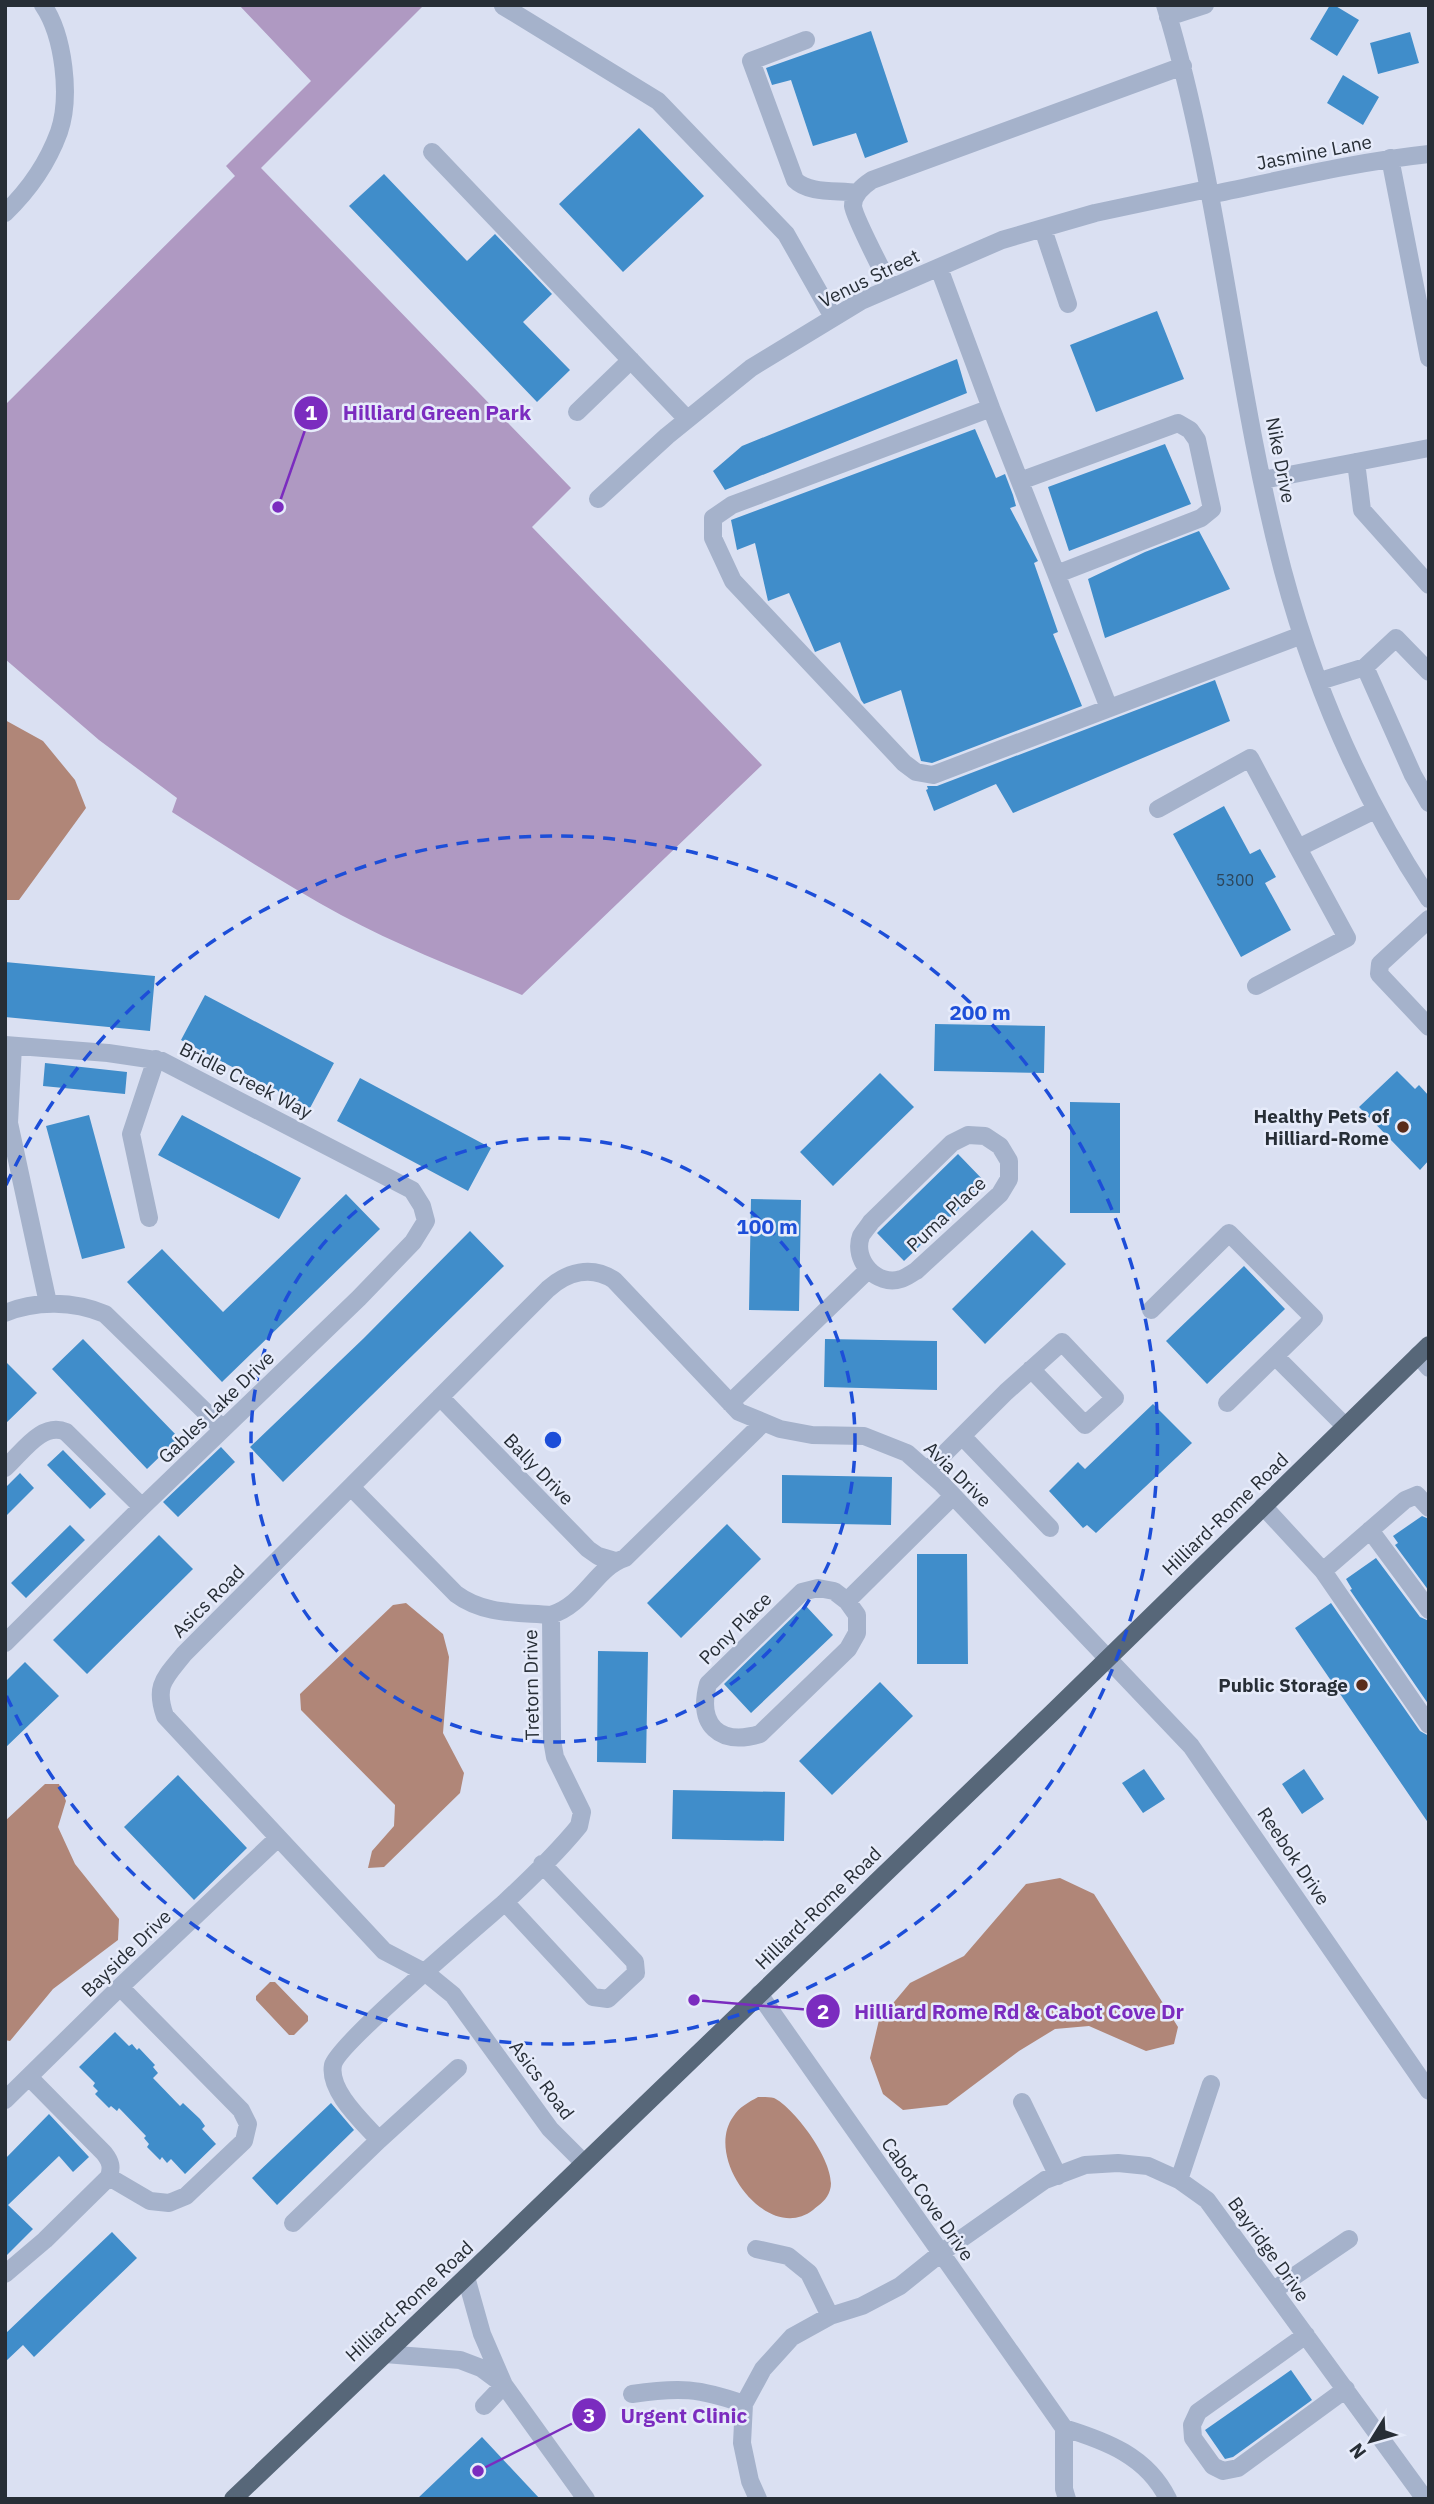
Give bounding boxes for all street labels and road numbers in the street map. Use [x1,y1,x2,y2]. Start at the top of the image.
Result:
street label: Jasmine Lane [1254,129,1374,175]
street label: Venus Street [815,243,923,313]
street label: Nike Drive [1261,415,1301,505]
street label: Bridle Creek Way [176,1036,317,1124]
street label: Puma Place [901,1171,991,1257]
street label: Gables Lake Drive [153,1346,279,1468]
street label: Bally Drive [499,1428,579,1510]
street label: Avia Drive [919,1436,997,1512]
street label: Hilliard-Rome Road [1157,1448,1293,1580]
street label: Asics Road [167,1560,249,1642]
street label: Pony Place [694,1587,776,1669]
street label: Tretorn Drive [518,1629,544,1741]
street label: Reebok Drive [1252,1802,1336,1910]
street label: Hilliard-Rome Road [750,1842,886,1974]
street label: Bayside Drive [76,1904,176,2002]
street label: Asics Road [504,2036,580,2124]
street label: Cabot Cove Drive [877,2133,979,2265]
street label: Bayridge Drive [1223,2192,1315,2306]
street label: Hilliard-Rome Road [340,2235,478,2367]

